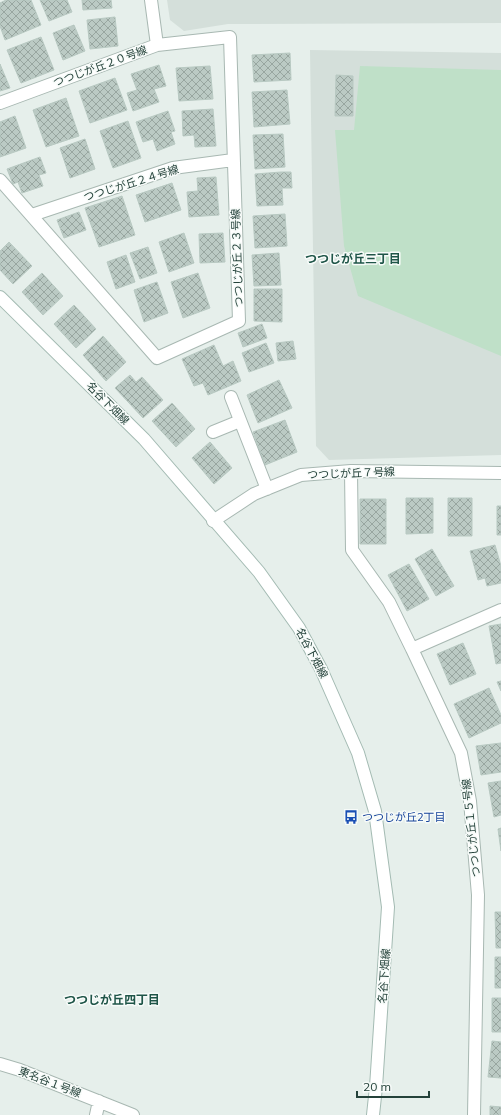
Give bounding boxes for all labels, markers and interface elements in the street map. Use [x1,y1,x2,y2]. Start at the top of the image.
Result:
street label: つつじが丘２０号線 [51,42,149,90]
street label: つつじが丘２４号線 [82,162,180,204]
street label: つつじが丘２３号線 [228,208,246,308]
district label: つつじが丘三丁目 [305,251,401,266]
street label: 名谷下畑線 [84,379,132,427]
street label: つつじが丘７号線 [307,464,395,482]
street label: 名谷下畑線 [293,625,331,681]
street label: つつじが丘１５号線 [459,778,483,878]
bus stop icon: つつじが丘2丁目 [343,809,359,825]
place label: つつじが丘2丁目 [362,810,446,824]
street label: 名谷下畑線 [375,948,393,1004]
district label: つつじが丘四丁目 [64,992,160,1007]
street label: 東名谷１号線 [17,1064,83,1100]
scale bar [357,1073,429,1099]
text: 20 m [363,1079,391,1094]

